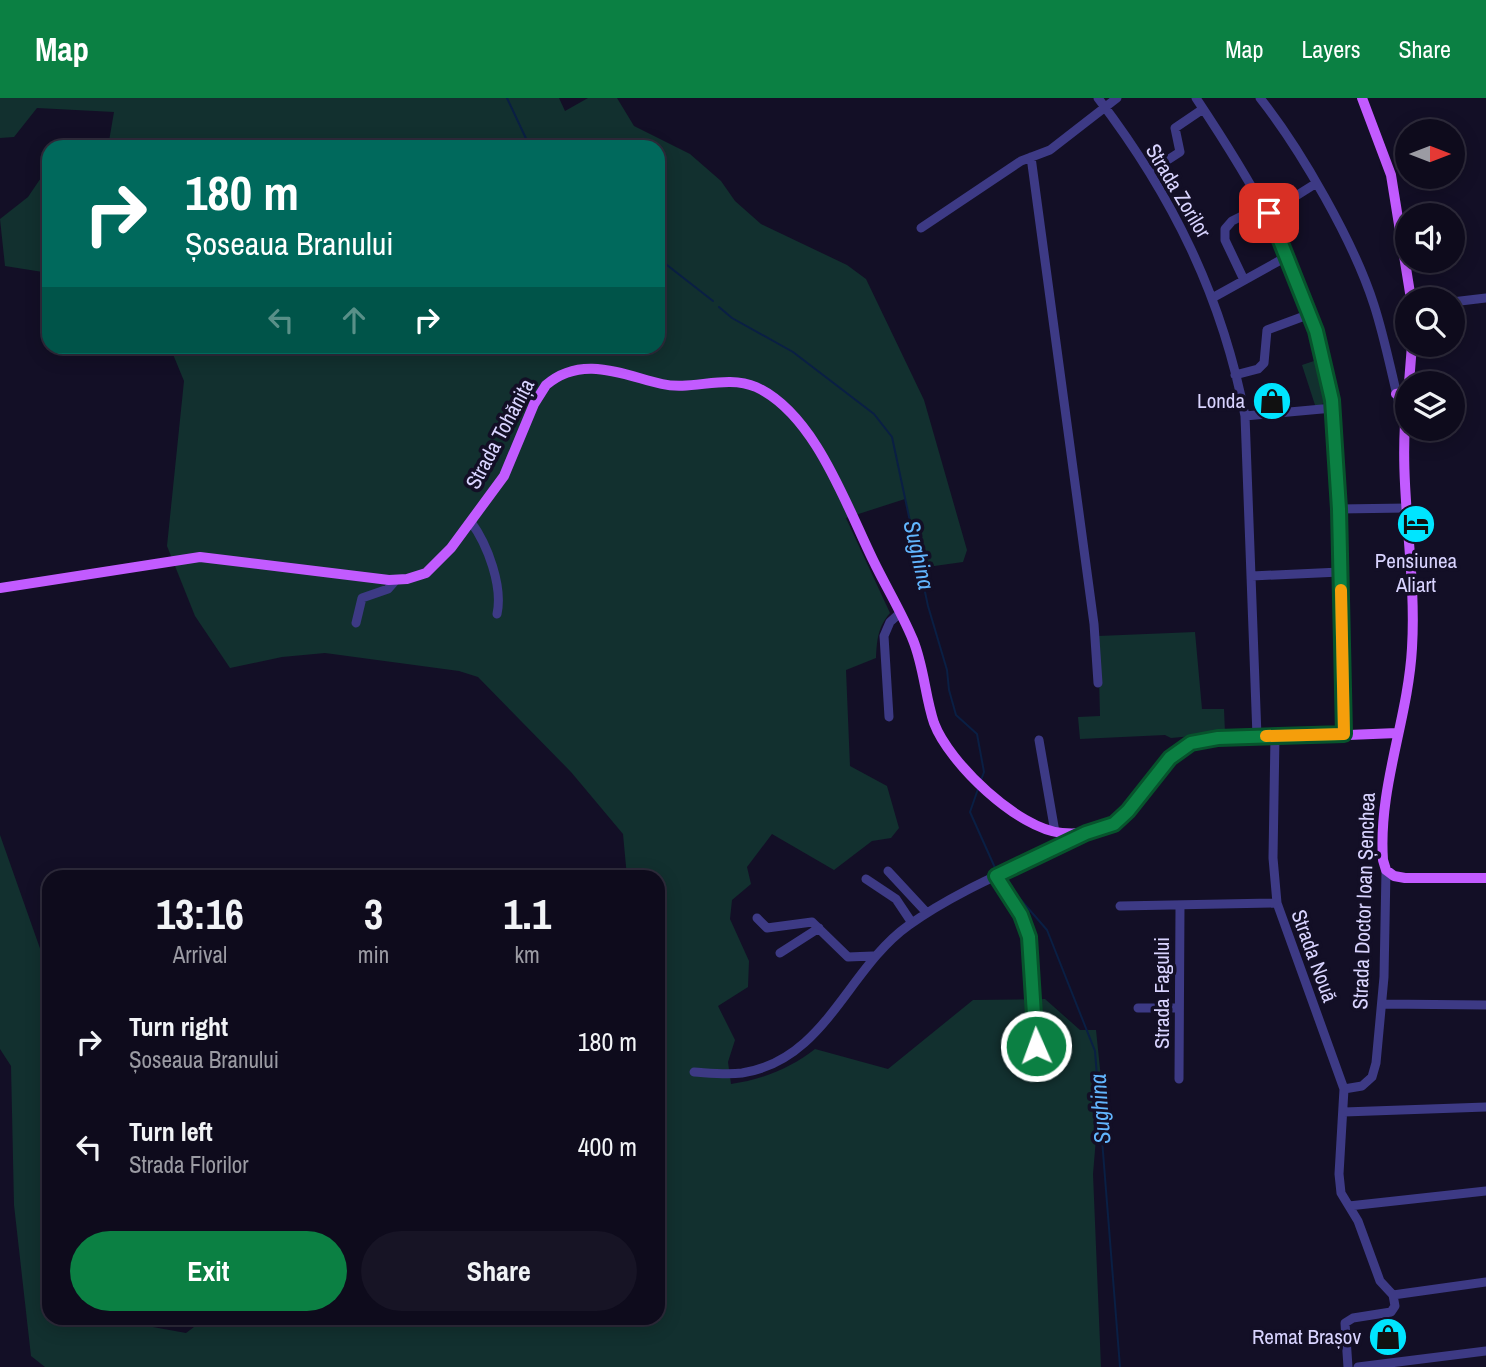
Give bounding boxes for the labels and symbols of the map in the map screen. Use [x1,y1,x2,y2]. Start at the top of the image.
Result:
north arrow [1395,119,1465,189]
street label: Strada Zorilor [1139,138,1218,244]
pin [1239,183,1299,243]
street label: Strada Tohănița [458,373,541,494]
shop icon: Londa [1251,380,1293,422]
place label: Londa [1197,386,1245,415]
hotel icon: Pensiunea Aliart [1395,503,1437,545]
water label: Sughina [896,517,942,593]
place label: Pensiunea Aliart [1375,546,1458,599]
street label: Strada Doctor Ioan Șenchea [1345,791,1382,1010]
street label: Strada Nouă [1284,905,1345,1007]
street label: Strada Fagului [1147,937,1176,1049]
position arrow [999,1009,1073,1083]
water label: Sughina [1082,1073,1117,1145]
shop icon: Remat Brașov [1367,1316,1409,1358]
place label: Remat Brașov [1252,1322,1361,1351]

